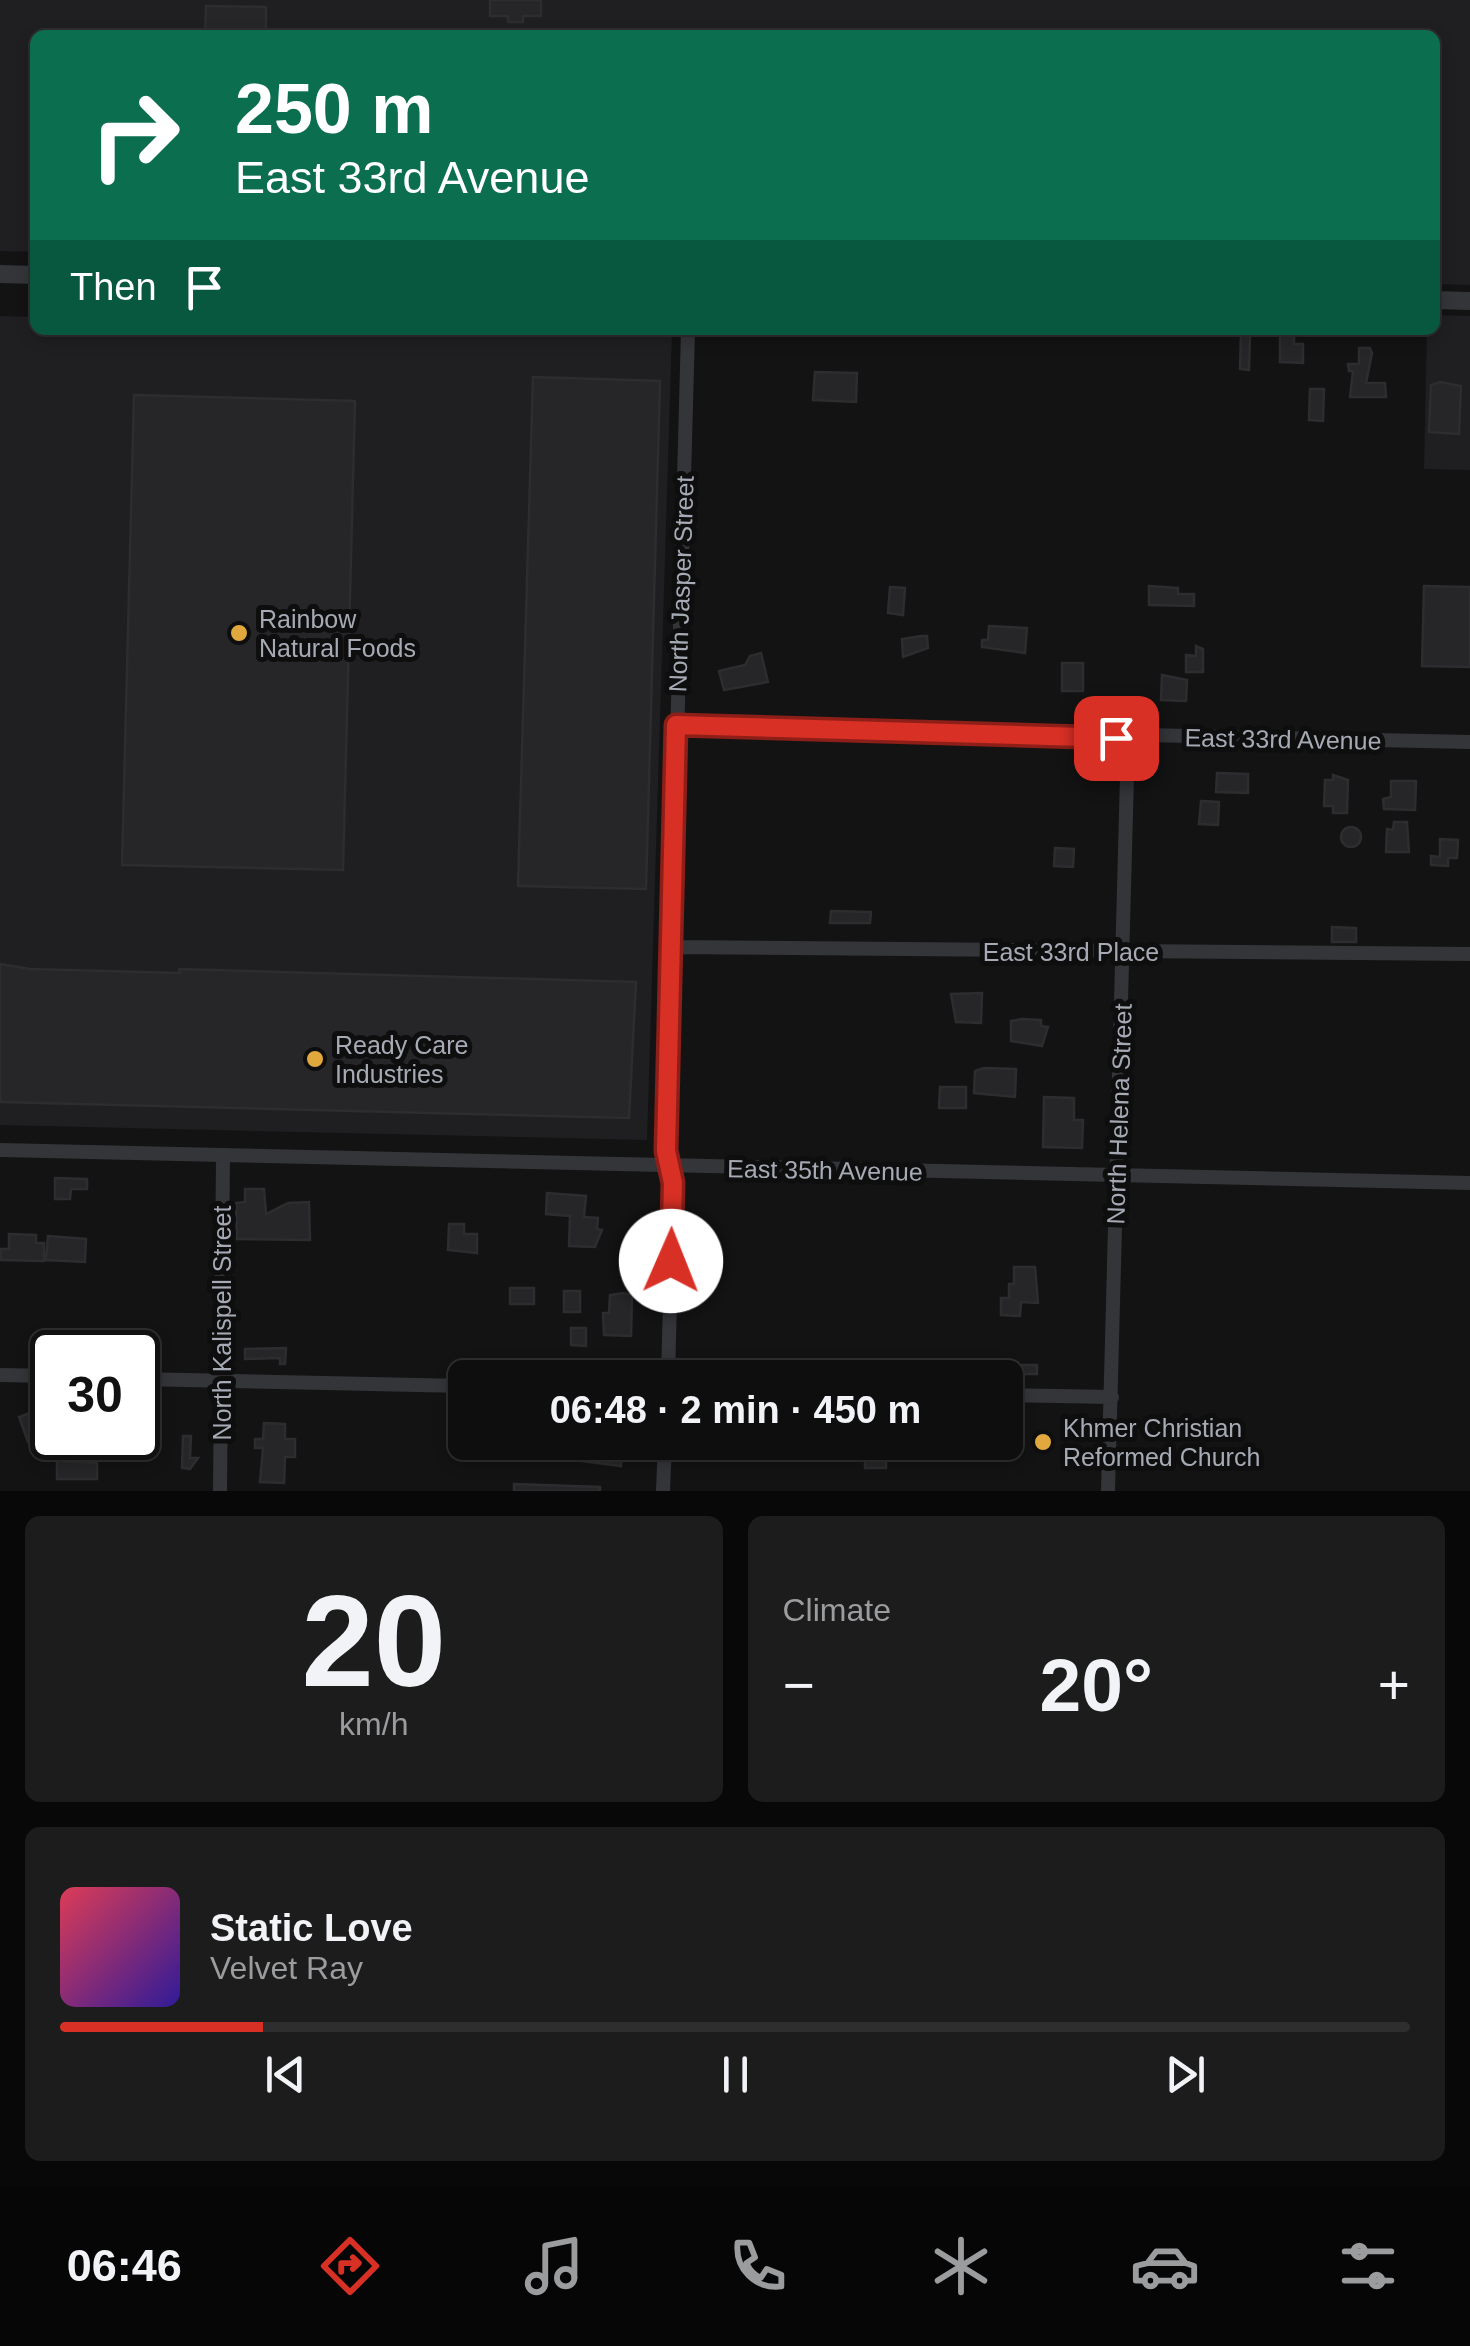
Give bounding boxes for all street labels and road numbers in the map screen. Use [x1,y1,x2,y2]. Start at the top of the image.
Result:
street label: North Jasper Street [663,475,699,693]
street label: East 33rd Avenue [1184,723,1382,755]
street label: East 33rd Place [983,938,1159,966]
street label: North Helena Street [1101,1003,1137,1225]
street label: East 35th Avenue [727,1154,923,1186]
street label: North Kalispell Street [208,1206,236,1440]

